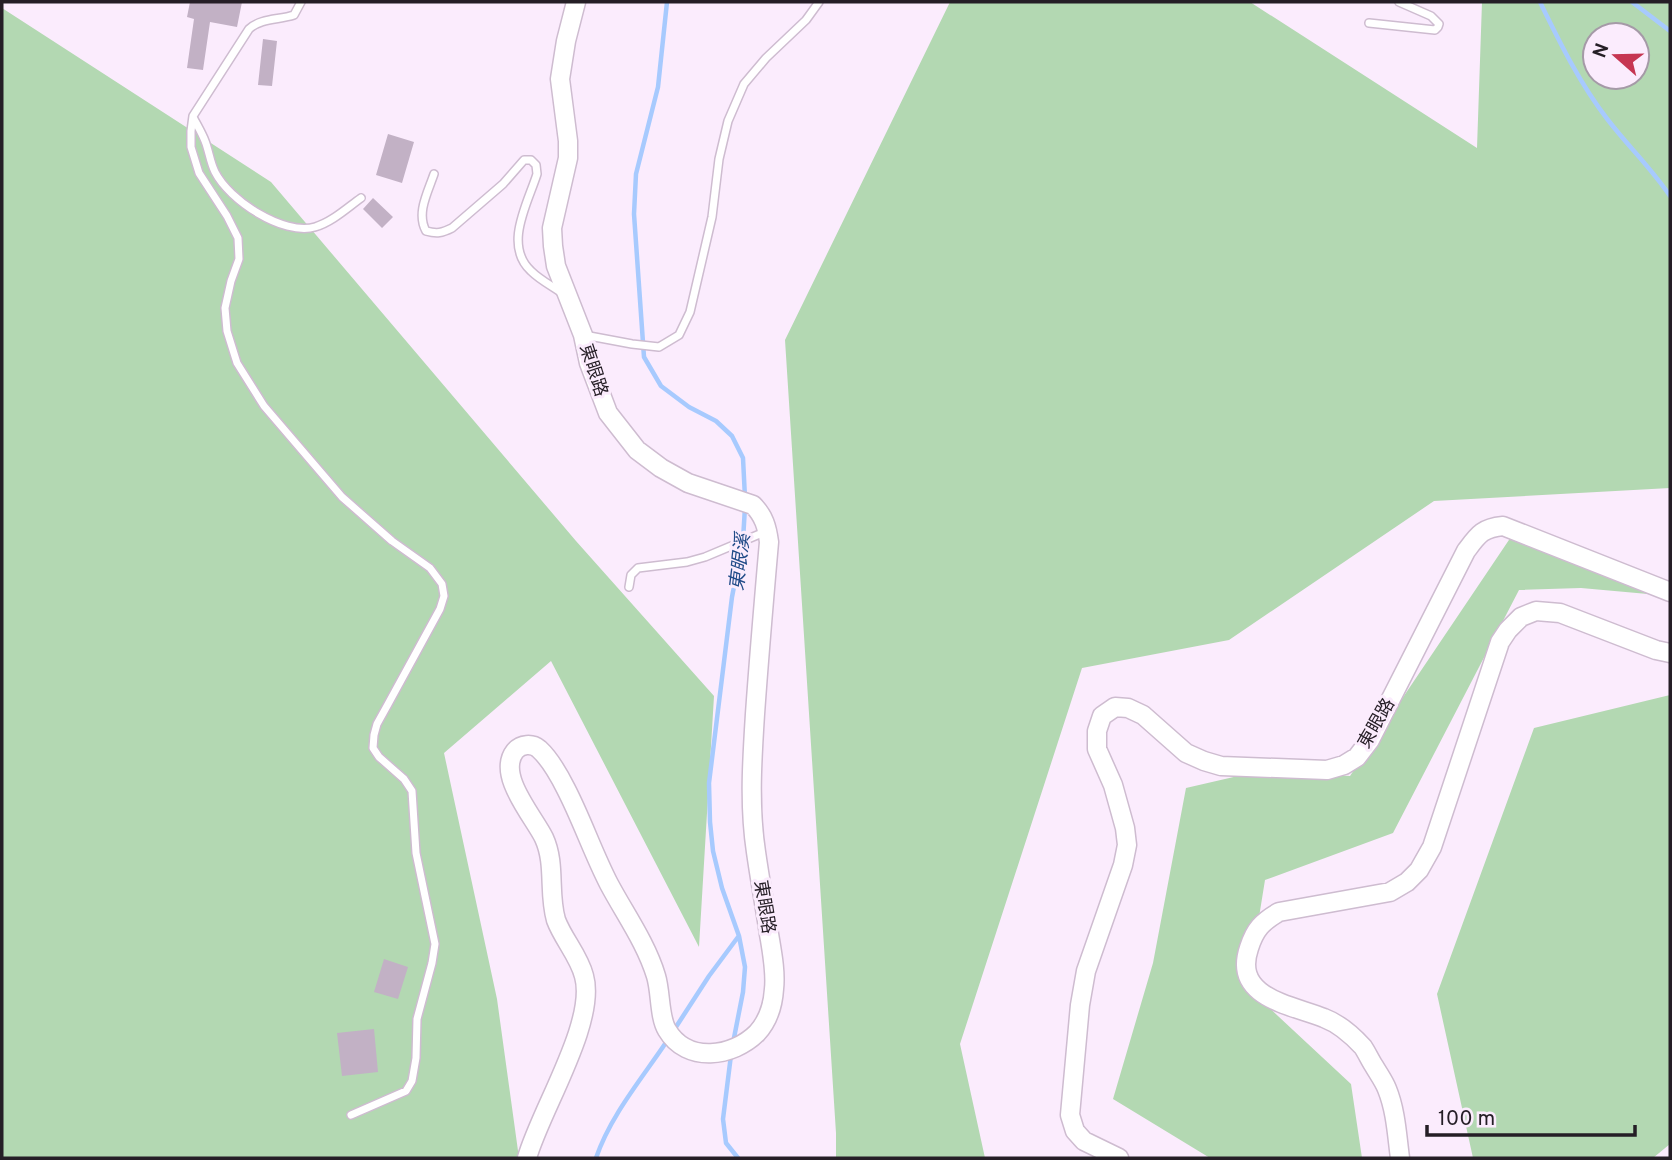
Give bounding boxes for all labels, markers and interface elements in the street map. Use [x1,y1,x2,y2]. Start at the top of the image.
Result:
north arrow [1581,21,1651,91]
text: N [1588,40,1616,61]
street label: 東眼路 [573,341,612,400]
water label: 東眼溪 [726,530,757,592]
street label: 東眼路 [1354,695,1401,753]
street label: 東眼路 [748,879,779,936]
scale bar [1427,1094,1635,1138]
text: 100 m [1438,1106,1495,1133]

